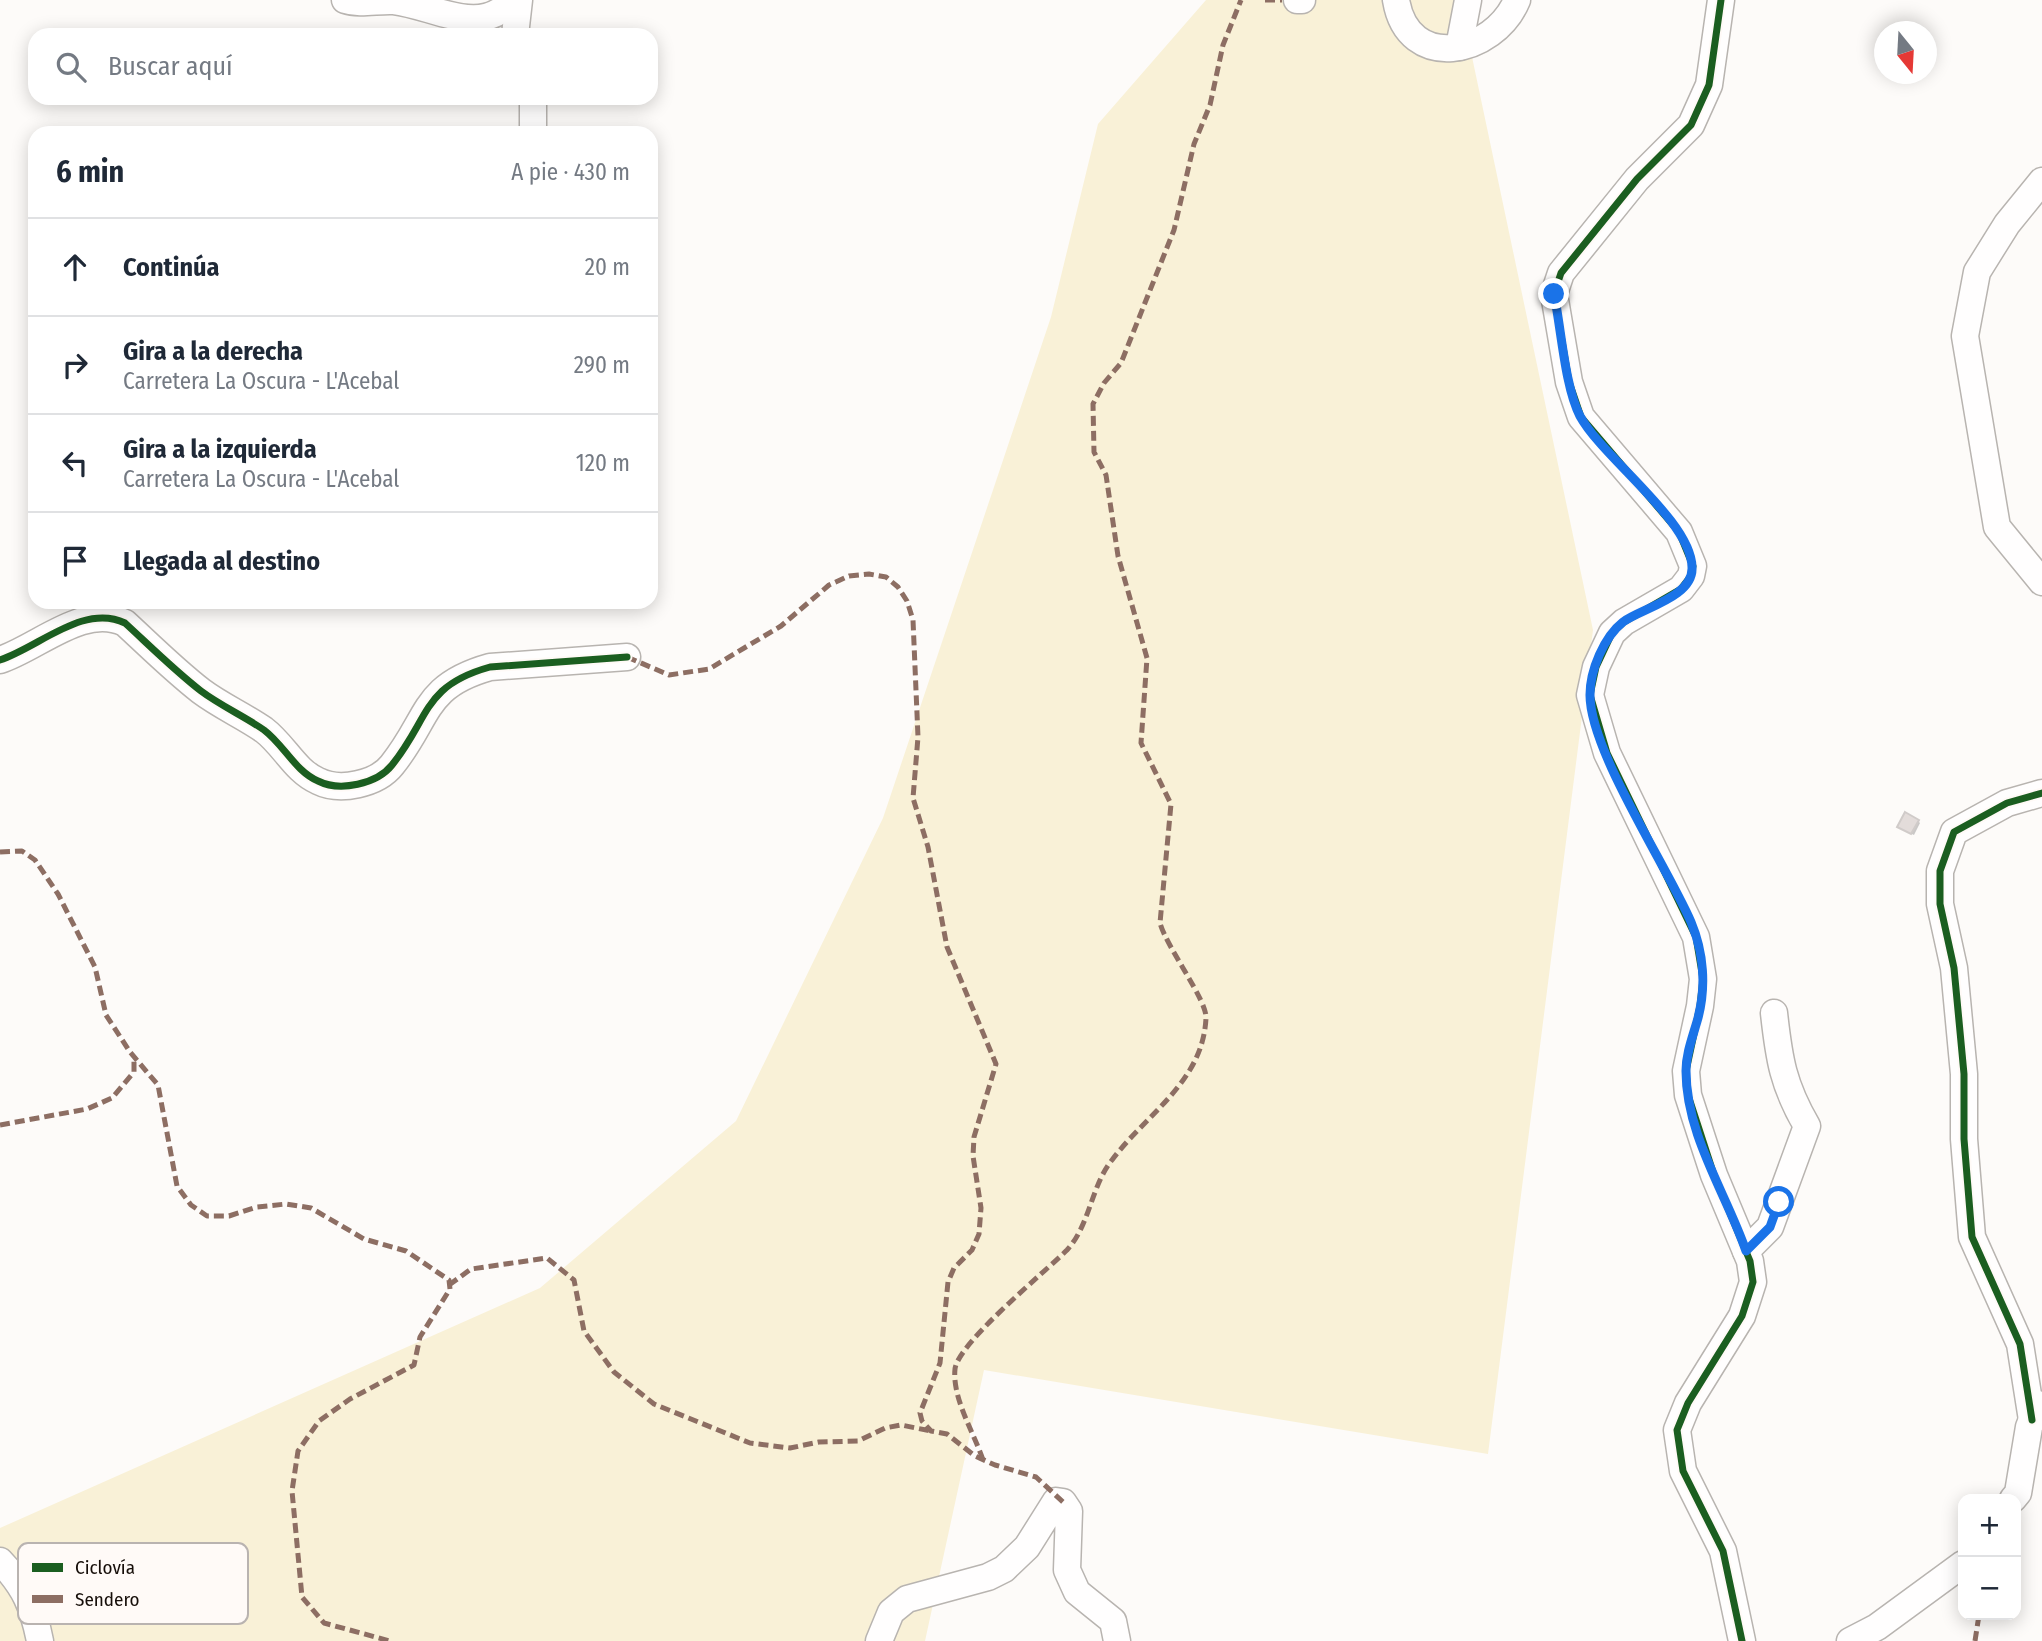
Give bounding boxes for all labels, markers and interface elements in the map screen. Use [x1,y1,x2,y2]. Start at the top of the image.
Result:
north arrow [1874,21,1937,84]
search box [28,28,658,105]
icon: search [52,48,90,86]
text: Buscar aquí [108,51,233,82]
text: 6 min [56,154,124,190]
text: A pie · 430 m [511,158,630,186]
icon: ahead [56,248,94,286]
text: Continúa [123,252,220,283]
text: 20 m [585,253,630,281]
route end [1538,278,1569,309]
text: Gira a la derecha [123,336,303,367]
icon: right [56,346,94,384]
text: 290 m [574,351,630,379]
text: Carretera La Oscura - L'Acebal [123,367,399,395]
text: Gira a la izquierda [123,434,317,465]
icon: left [56,444,94,482]
text: 120 m [576,449,630,477]
text: Carretera La Oscura - L'Acebal [123,465,399,493]
icon: arrive [56,542,94,580]
text: Llegada al destino [123,546,320,577]
route start [1763,1186,1794,1217]
map controls [1958,1494,2021,1620]
button: + [1958,1494,2021,1557]
legend [18,1543,248,1624]
text: Ciclovía [75,1556,135,1579]
button: − [1958,1557,2021,1620]
text: Sendero [75,1588,140,1611]

